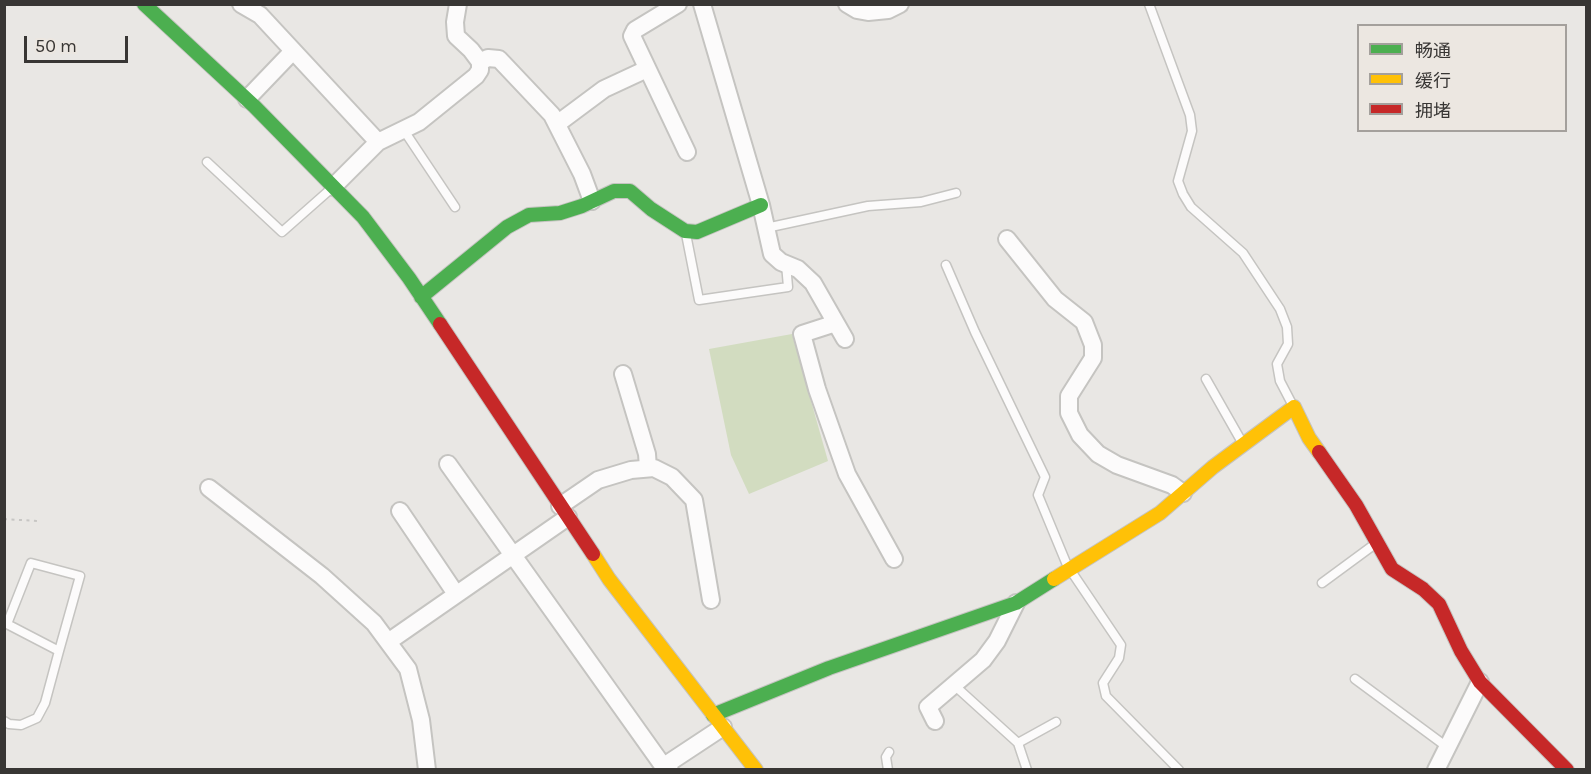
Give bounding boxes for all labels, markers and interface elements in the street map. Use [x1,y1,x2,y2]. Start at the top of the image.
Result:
scale bar [27,24,130,62]
legend [1357,24,1567,132]
text: 50 m [35,35,77,57]
text: 畅通 [1415,40,1451,62]
text: 缓行 [1415,70,1451,92]
text: 拥堵 [1415,100,1451,122]

